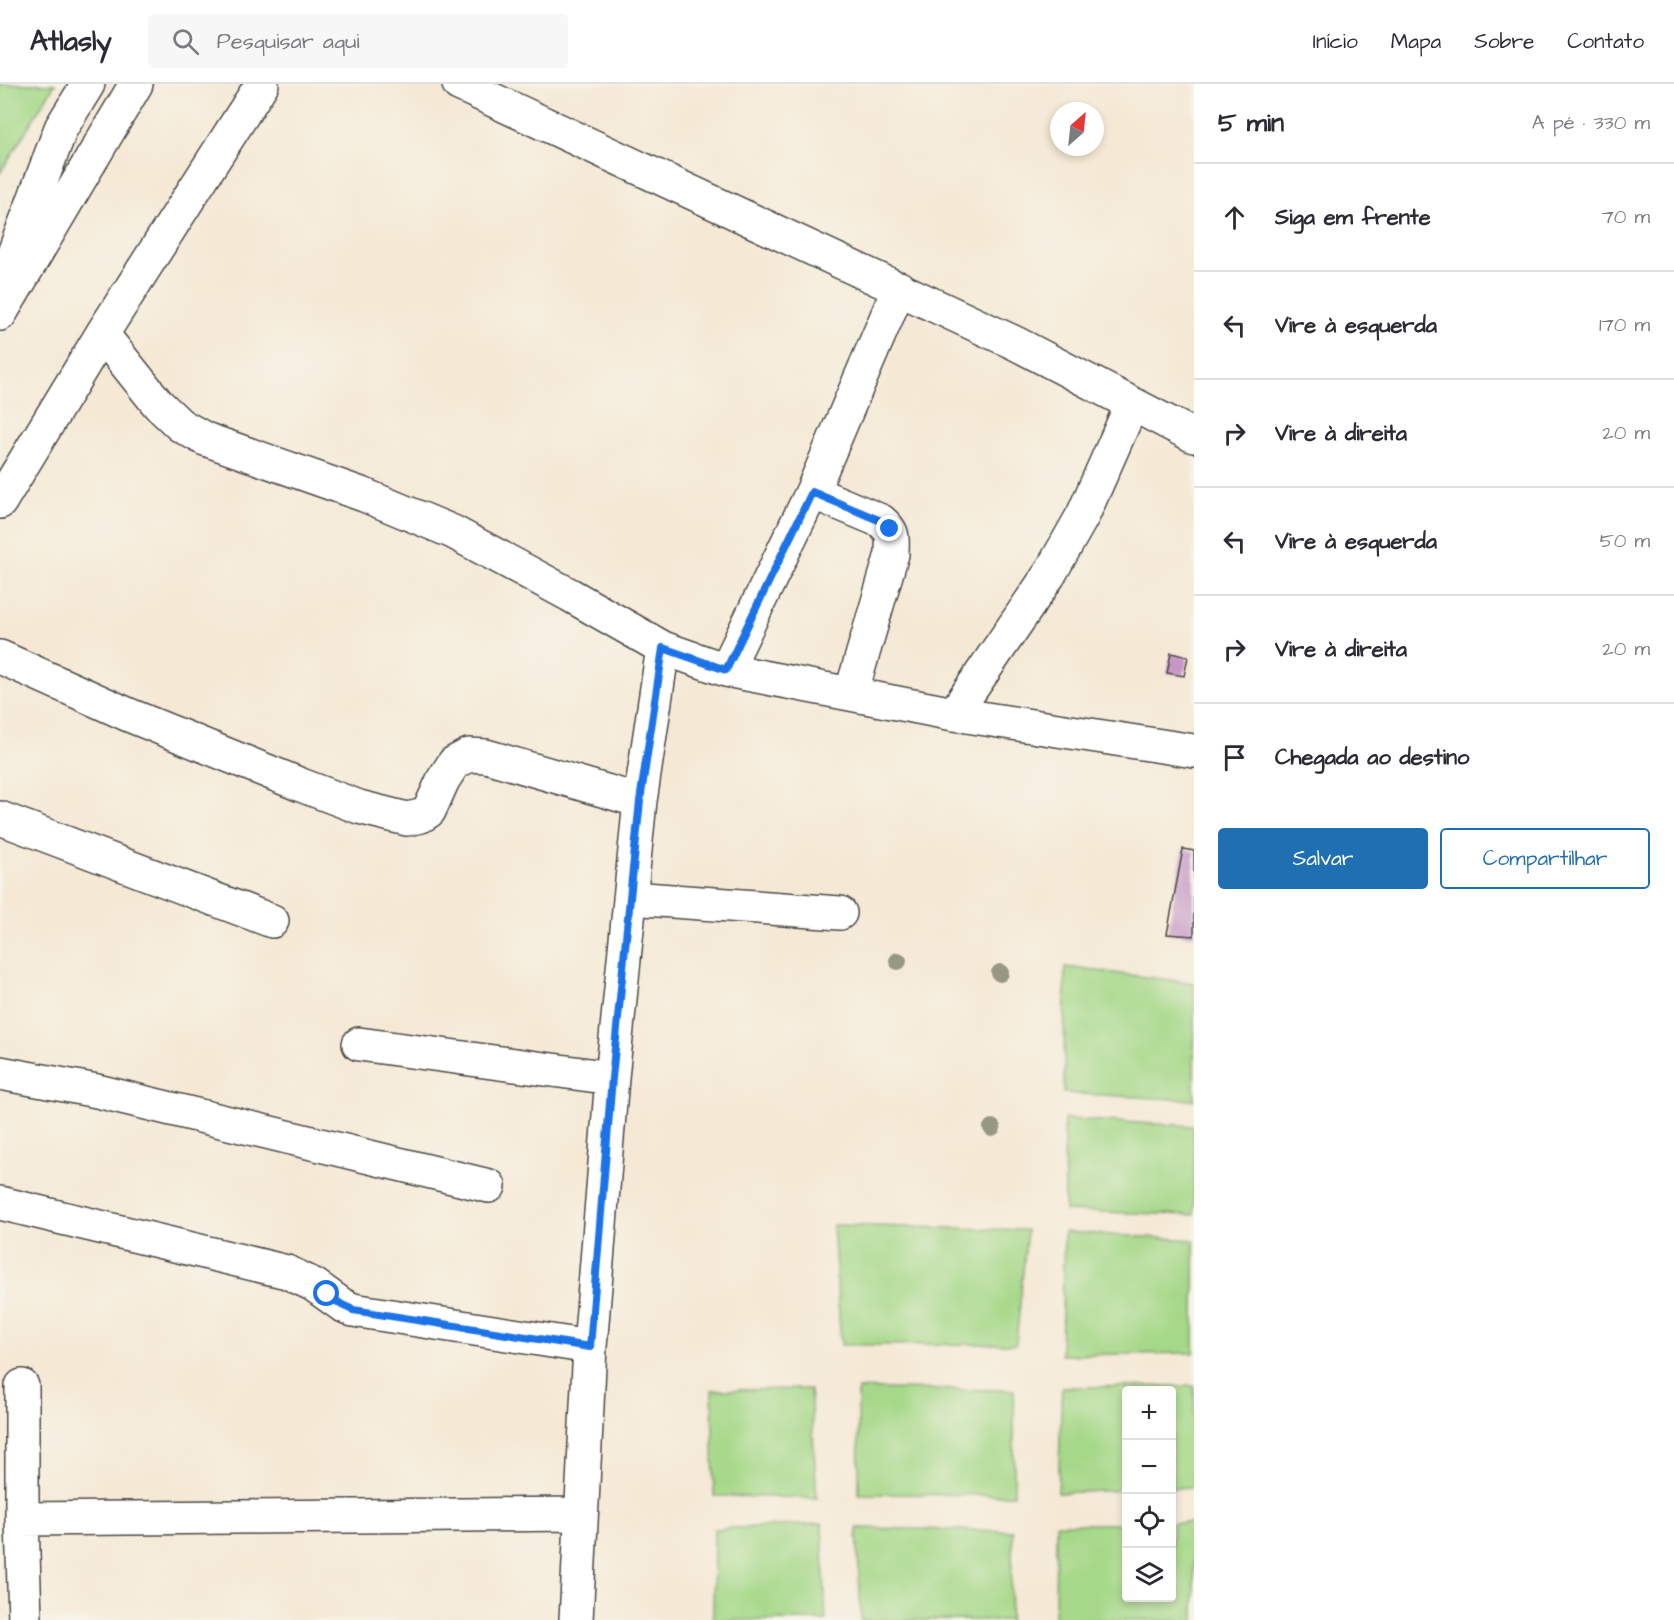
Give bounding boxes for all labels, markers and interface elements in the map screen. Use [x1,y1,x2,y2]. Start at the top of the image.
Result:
search box [148,14,568,68]
text: Atlasly [30,22,112,61]
icon: search [169,25,202,58]
text: Pesquisar aqui [217,26,360,57]
text: Início [1313,27,1358,56]
text: Mapa [1391,27,1441,56]
text: Sobre [1474,27,1534,56]
text: Contato [1567,27,1644,56]
north arrow [1050,102,1104,156]
text: 5 min [1218,105,1284,141]
text: A pé · 330 m [1532,109,1650,137]
icon: ahead [1218,201,1251,234]
text: Siga em frente [1275,202,1431,233]
text: 70 m [1602,203,1650,231]
icon: left [1218,309,1251,342]
text: Vire à esquerda [1275,310,1437,341]
text: 170 m [1599,311,1650,339]
icon: right [1218,417,1251,450]
text: Vire à direita [1275,418,1407,449]
text: 20 m [1602,419,1650,447]
route end [876,515,902,541]
icon: left [1218,525,1251,558]
text: Vire à esquerda [1275,526,1437,557]
text: 50 m [1600,527,1650,555]
icon: right [1218,633,1251,666]
text: Vire à direita [1275,634,1407,665]
text: 20 m [1602,635,1650,663]
icon: arrive [1218,741,1251,774]
text: Chegada ao destino [1275,742,1469,773]
button: Salvar [1218,828,1428,889]
button: Compartilhar [1440,828,1650,889]
route start [313,1280,339,1306]
map controls [1122,1386,1176,1602]
button: + [1122,1386,1176,1440]
button: − [1122,1440,1176,1494]
button: locate [1122,1494,1176,1548]
button: layers [1122,1548,1176,1602]

